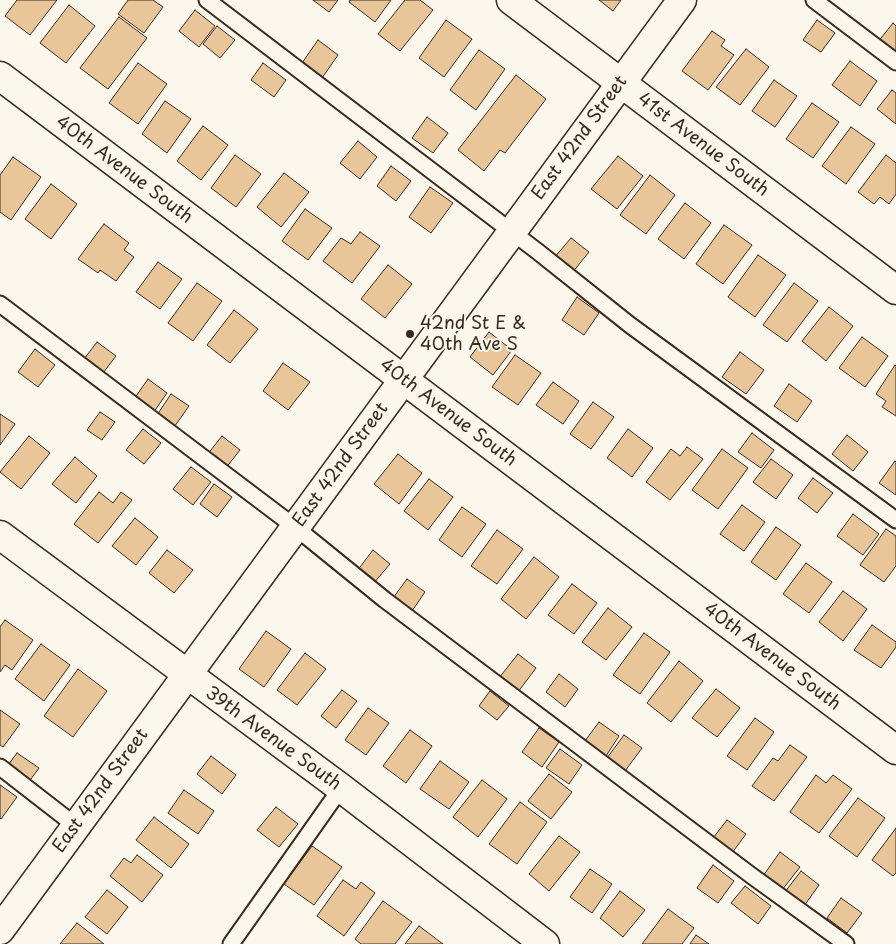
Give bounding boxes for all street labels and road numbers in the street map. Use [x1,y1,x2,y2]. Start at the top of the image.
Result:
street label: East 42nd Street [528,72,632,204]
street label: 41st Avenue South [633,89,773,201]
street label: 40th Avenue South [51,112,197,228]
street label: 40th Avenue South [375,355,521,471]
street label: East 42nd Street [289,399,393,531]
street label: 40th Avenue South [699,599,845,715]
street label: 39th Avenue South [201,683,345,795]
street label: East 42nd Street [49,725,153,857]

